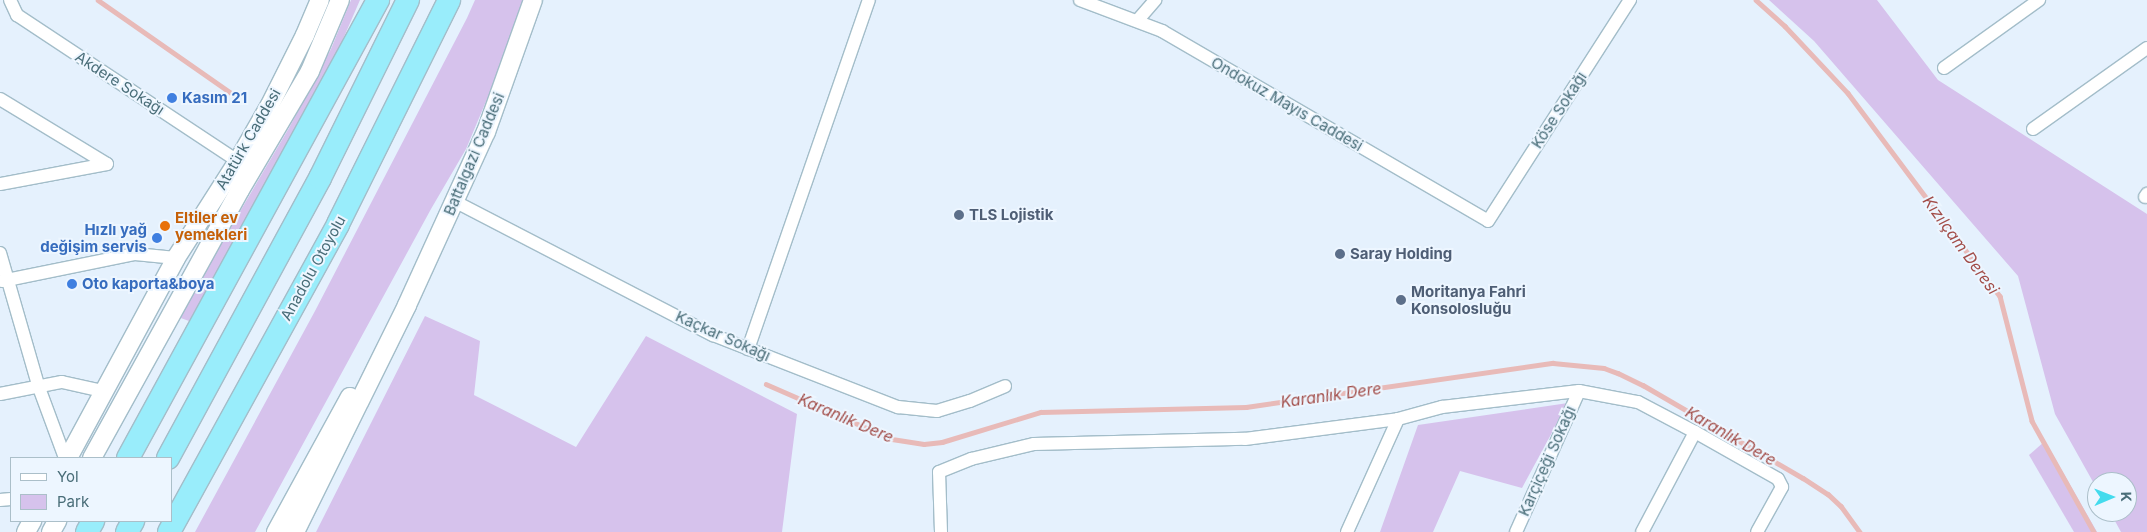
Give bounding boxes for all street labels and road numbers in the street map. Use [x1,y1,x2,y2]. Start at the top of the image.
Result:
street label: Akdere Sokağı [72,48,168,118]
street label: Ondokuz Mayıs Caddesi [1208,53,1366,155]
street label: Köse Sokağı [1528,68,1590,152]
street label: Atatürk Caddesi [212,85,284,193]
street label: Battalgazi Caddesi [440,90,508,218]
street label: Anadolu Otoyolu [277,212,349,324]
street label: Kaçkar Sokağı [673,307,773,365]
street label: Karçiçeği Sokağı [1515,403,1579,519]

